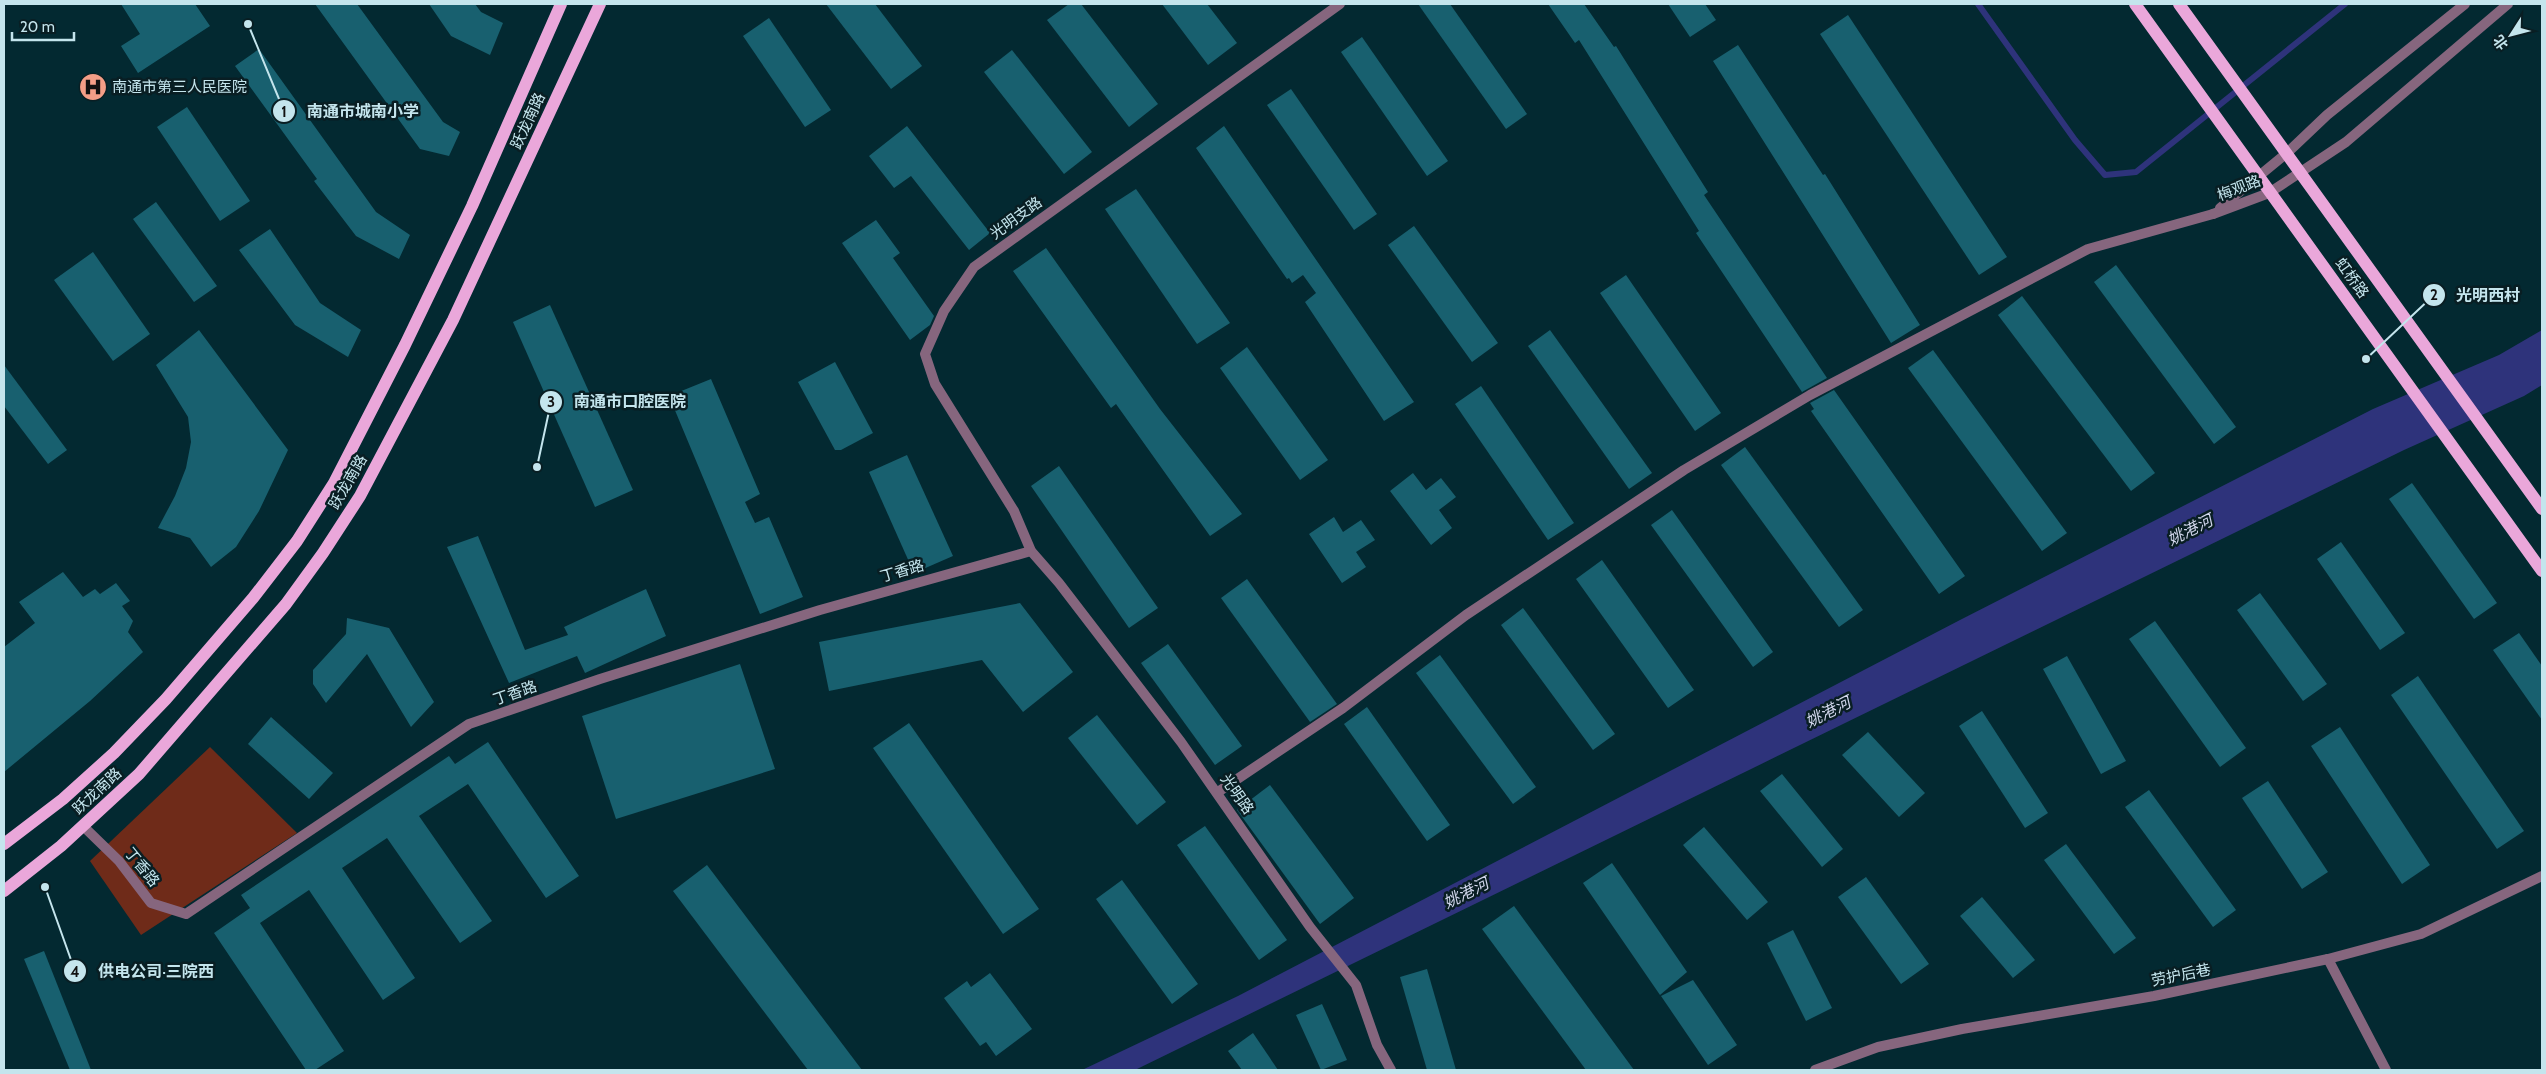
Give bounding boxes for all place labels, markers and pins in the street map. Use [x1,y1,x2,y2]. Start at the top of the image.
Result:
hospital icon: 南通市第三人民医院 [78,72,108,102]
place label: 南通市第三人民医院 [112,78,247,96]
callout: 南通市城南小学 [272,96,429,127]
callout: 光明西村 [2421,279,2530,310]
callout: 南通市口腔医院 [539,386,696,417]
callout: 供电公司·三院西 [63,956,223,987]

